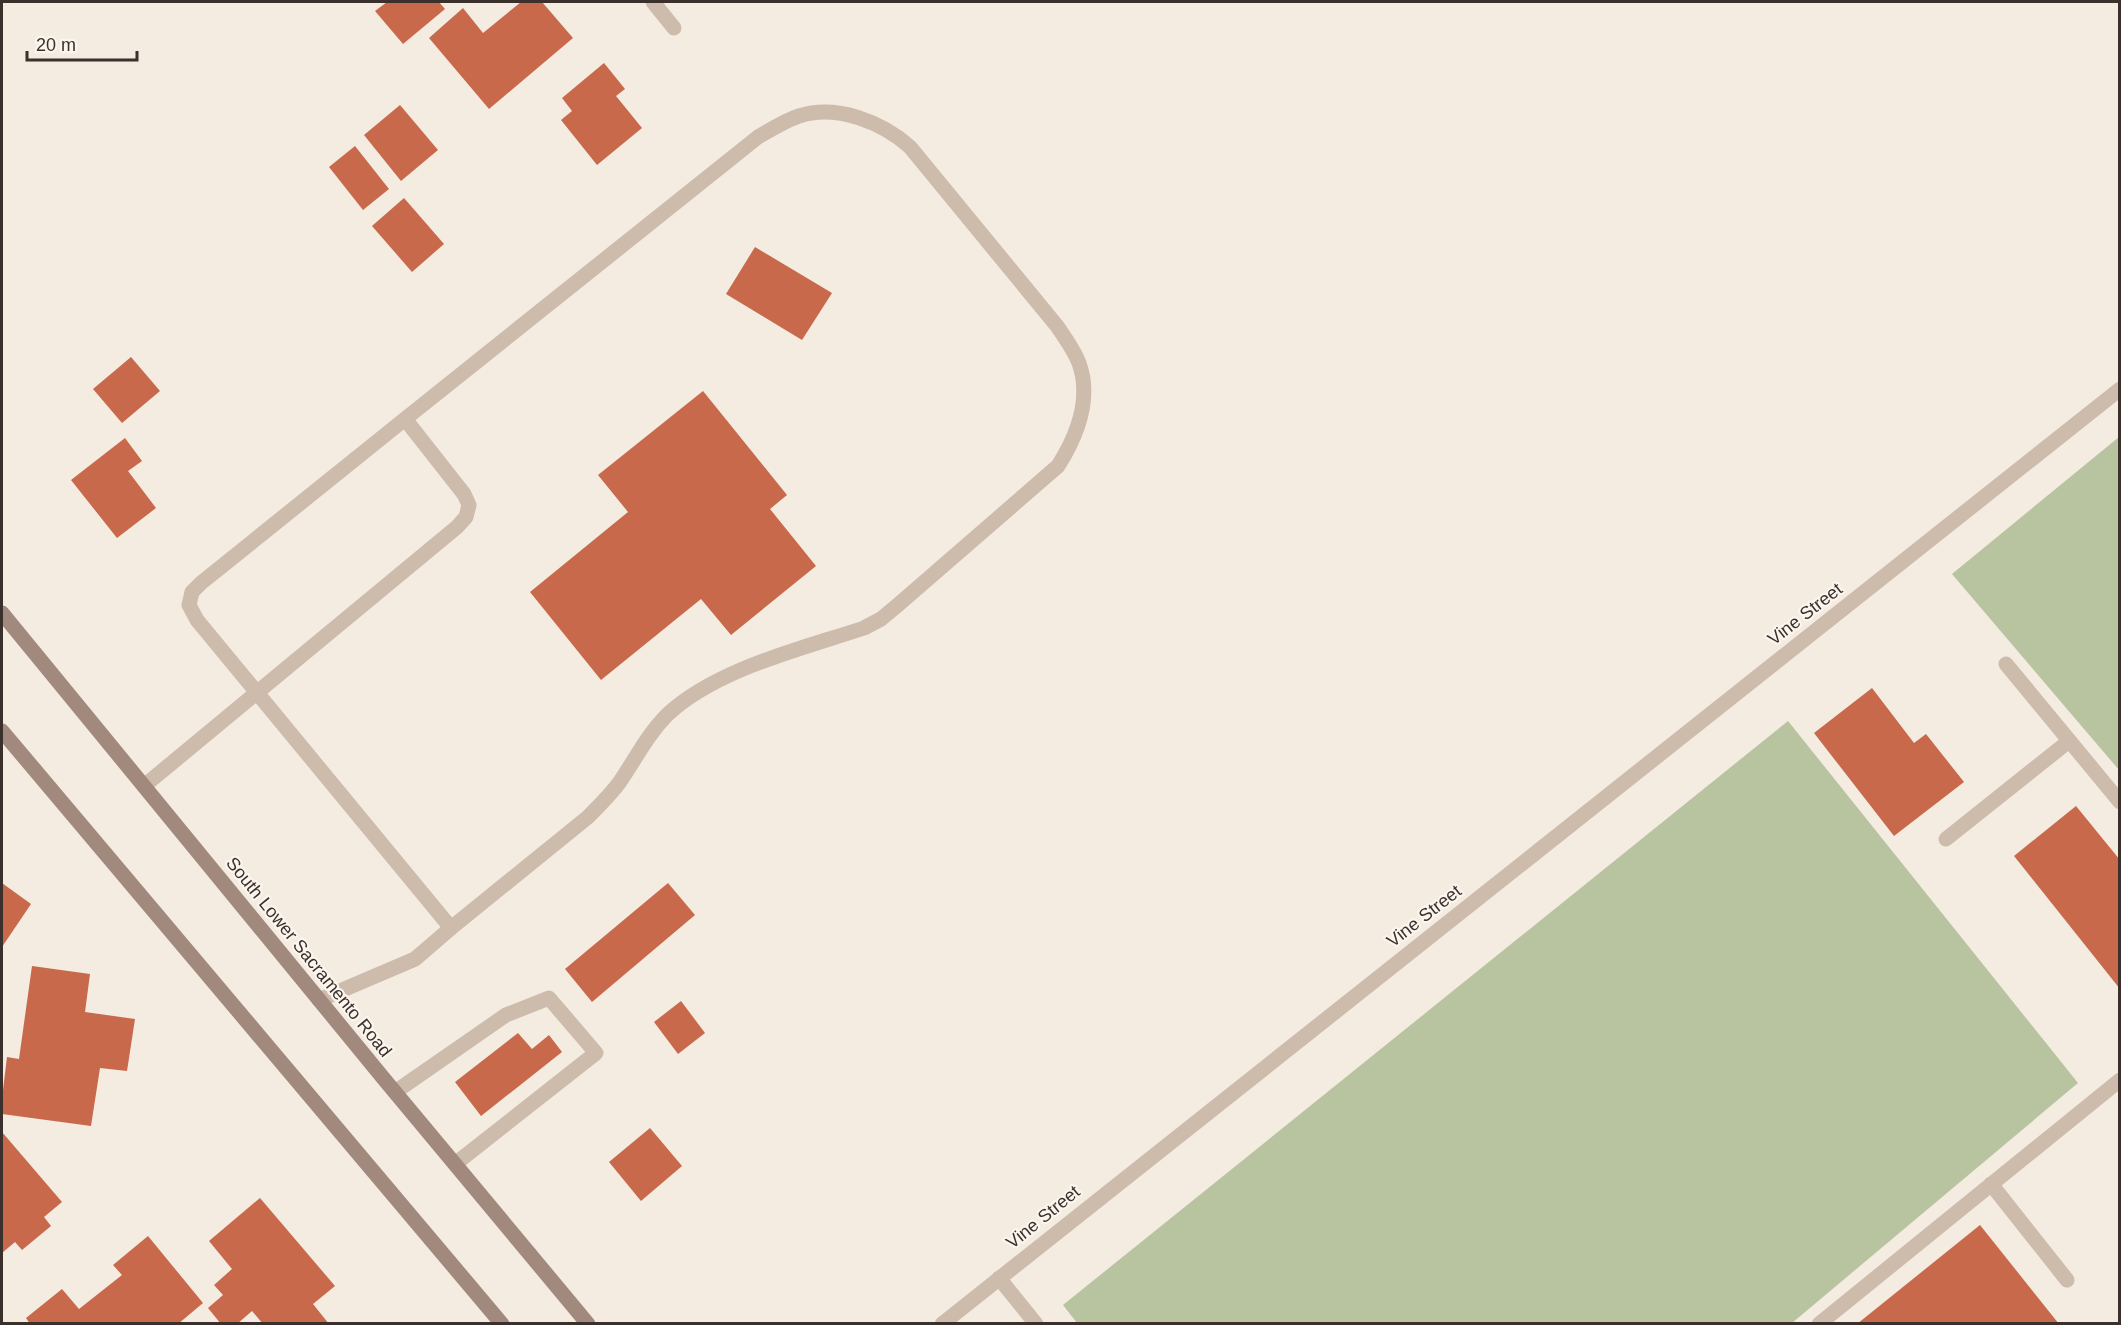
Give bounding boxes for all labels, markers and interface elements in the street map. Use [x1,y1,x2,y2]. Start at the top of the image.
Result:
scale bar [27,24,136,62]
text: 20 m [36,35,76,55]
street label: Vine Street [1764,579,1846,649]
street label: South Lower Sacramento Road [222,853,396,1061]
street label: Vine Street [1383,881,1465,951]
street label: Vine Street [1002,1181,1084,1253]

